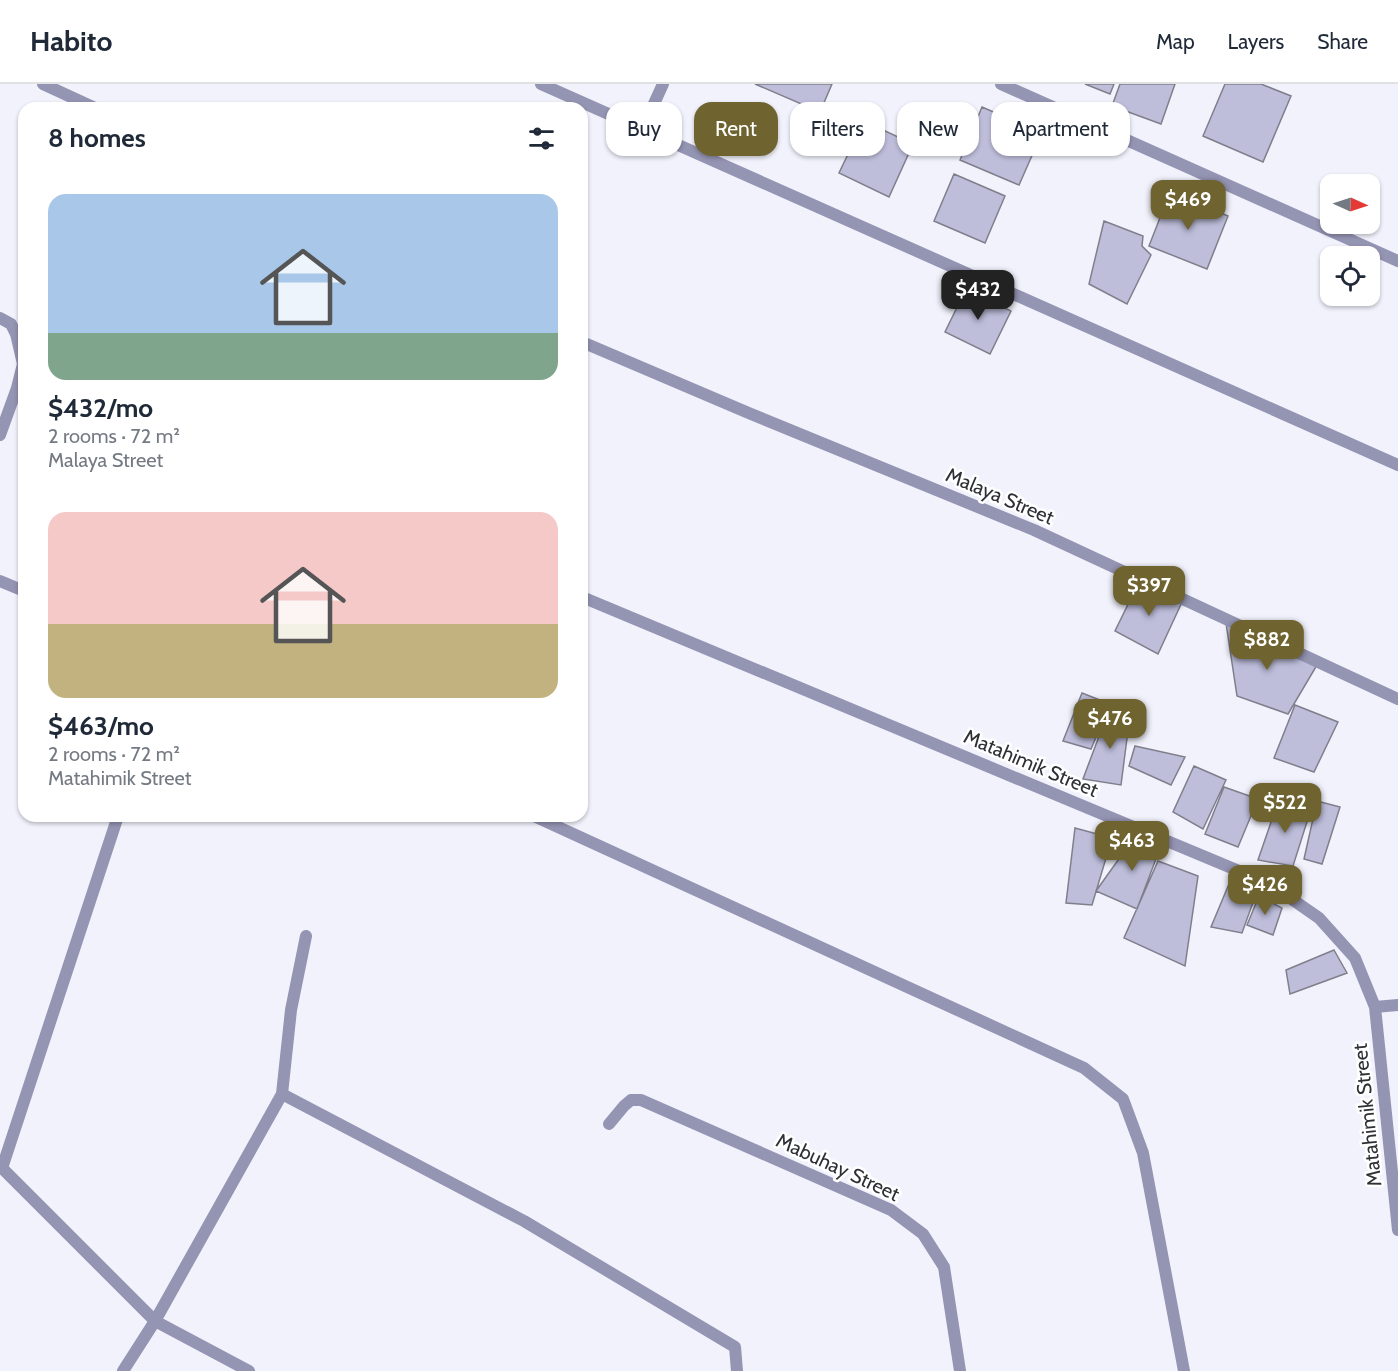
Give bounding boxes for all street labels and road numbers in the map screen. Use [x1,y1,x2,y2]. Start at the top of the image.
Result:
street label: Malaya Street [942,462,1058,530]
street label: Matahimik Street [960,724,1102,802]
street label: Matahimik Street [1348,1042,1386,1188]
street label: Mabuhay Street [773,1128,904,1206]

